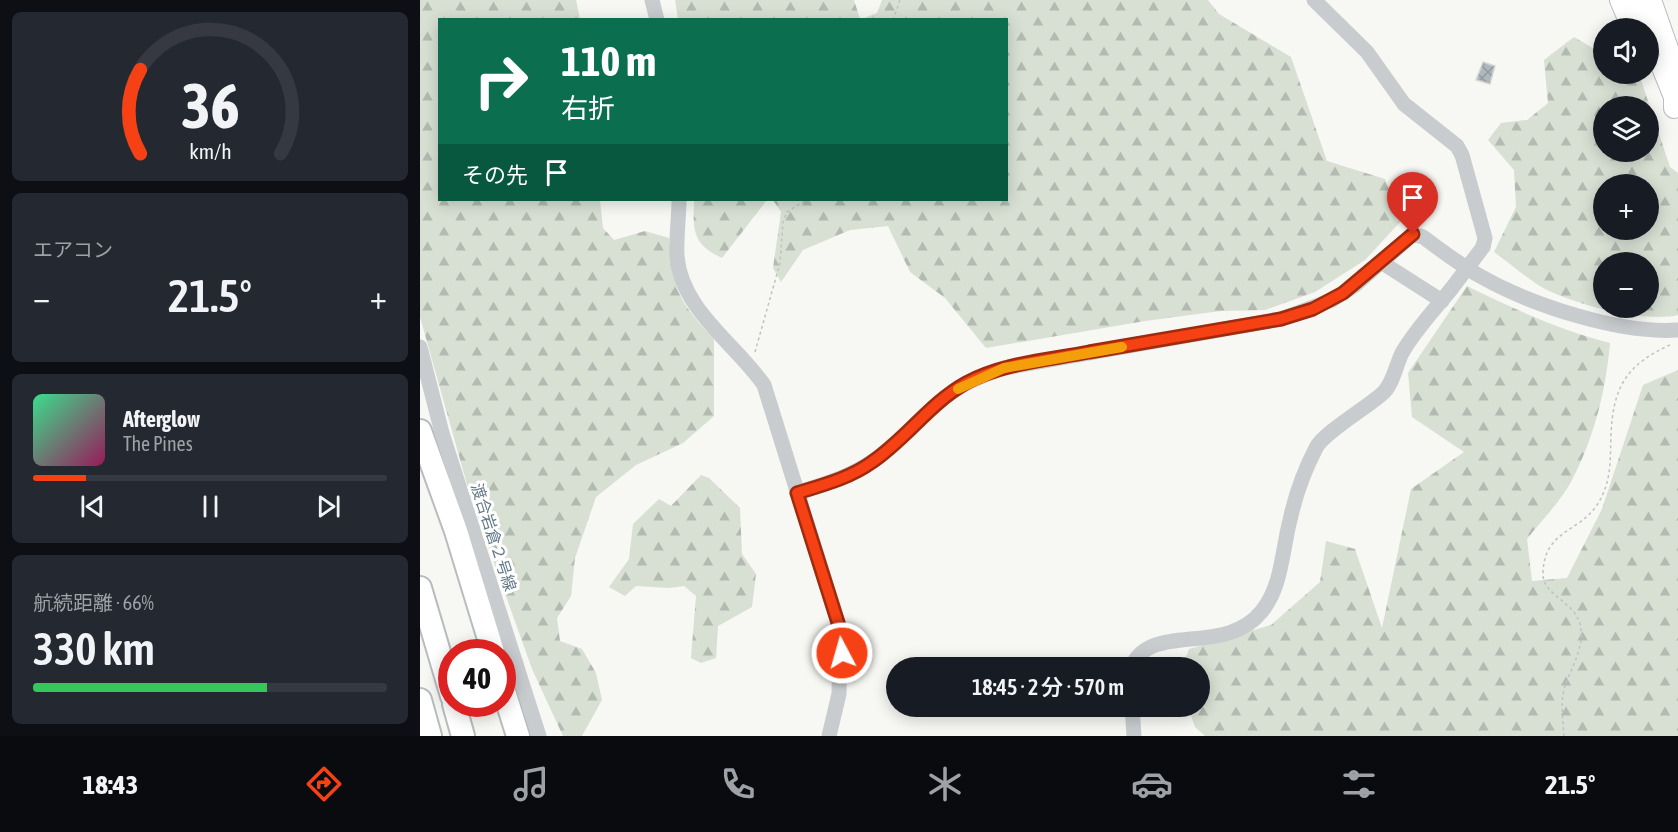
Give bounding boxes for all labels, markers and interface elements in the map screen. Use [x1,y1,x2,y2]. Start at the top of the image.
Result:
map controls [1593,18,1659,318]
button: sound [1593,18,1659,84]
text: 110 m [561,37,656,85]
icon: right [462,42,540,120]
text: 36 [181,70,239,141]
text: 右折 [561,93,615,124]
button: layers [1593,96,1659,162]
text: km/h [189,139,231,164]
icon: arrive [540,156,573,189]
text: その先 [462,162,528,188]
pin [1387,172,1438,234]
button: + [1593,174,1659,240]
icon: arrive [1396,181,1429,214]
text: エアコン [33,238,113,261]
button: − [1593,252,1659,318]
text: 21.5° [168,270,252,322]
text: − [33,278,50,316]
text: + [370,278,387,316]
text: Afterglow [123,406,200,432]
text: The Pines [123,432,193,455]
street label: 渡合岩倉２号線 [468,481,520,593]
icon: previous [76,490,109,523]
icon: pause [194,490,227,523]
icon: next [312,490,345,523]
text: 航続距離 · 66% [33,591,154,614]
position arrow [810,621,874,685]
text: 330 km [33,623,155,675]
speed limit sign: 40 [438,639,516,717]
text: 18:45 · 2 分 · 570 m [972,674,1124,700]
icon: directions [303,763,345,805]
icon: music [510,763,552,805]
icon: phone [717,763,759,805]
icon: climate [924,763,966,805]
icon: car [1131,763,1173,805]
icon: filters [1338,763,1380,805]
text: 18:43 [83,769,138,800]
text: 21.5° [1545,769,1595,800]

